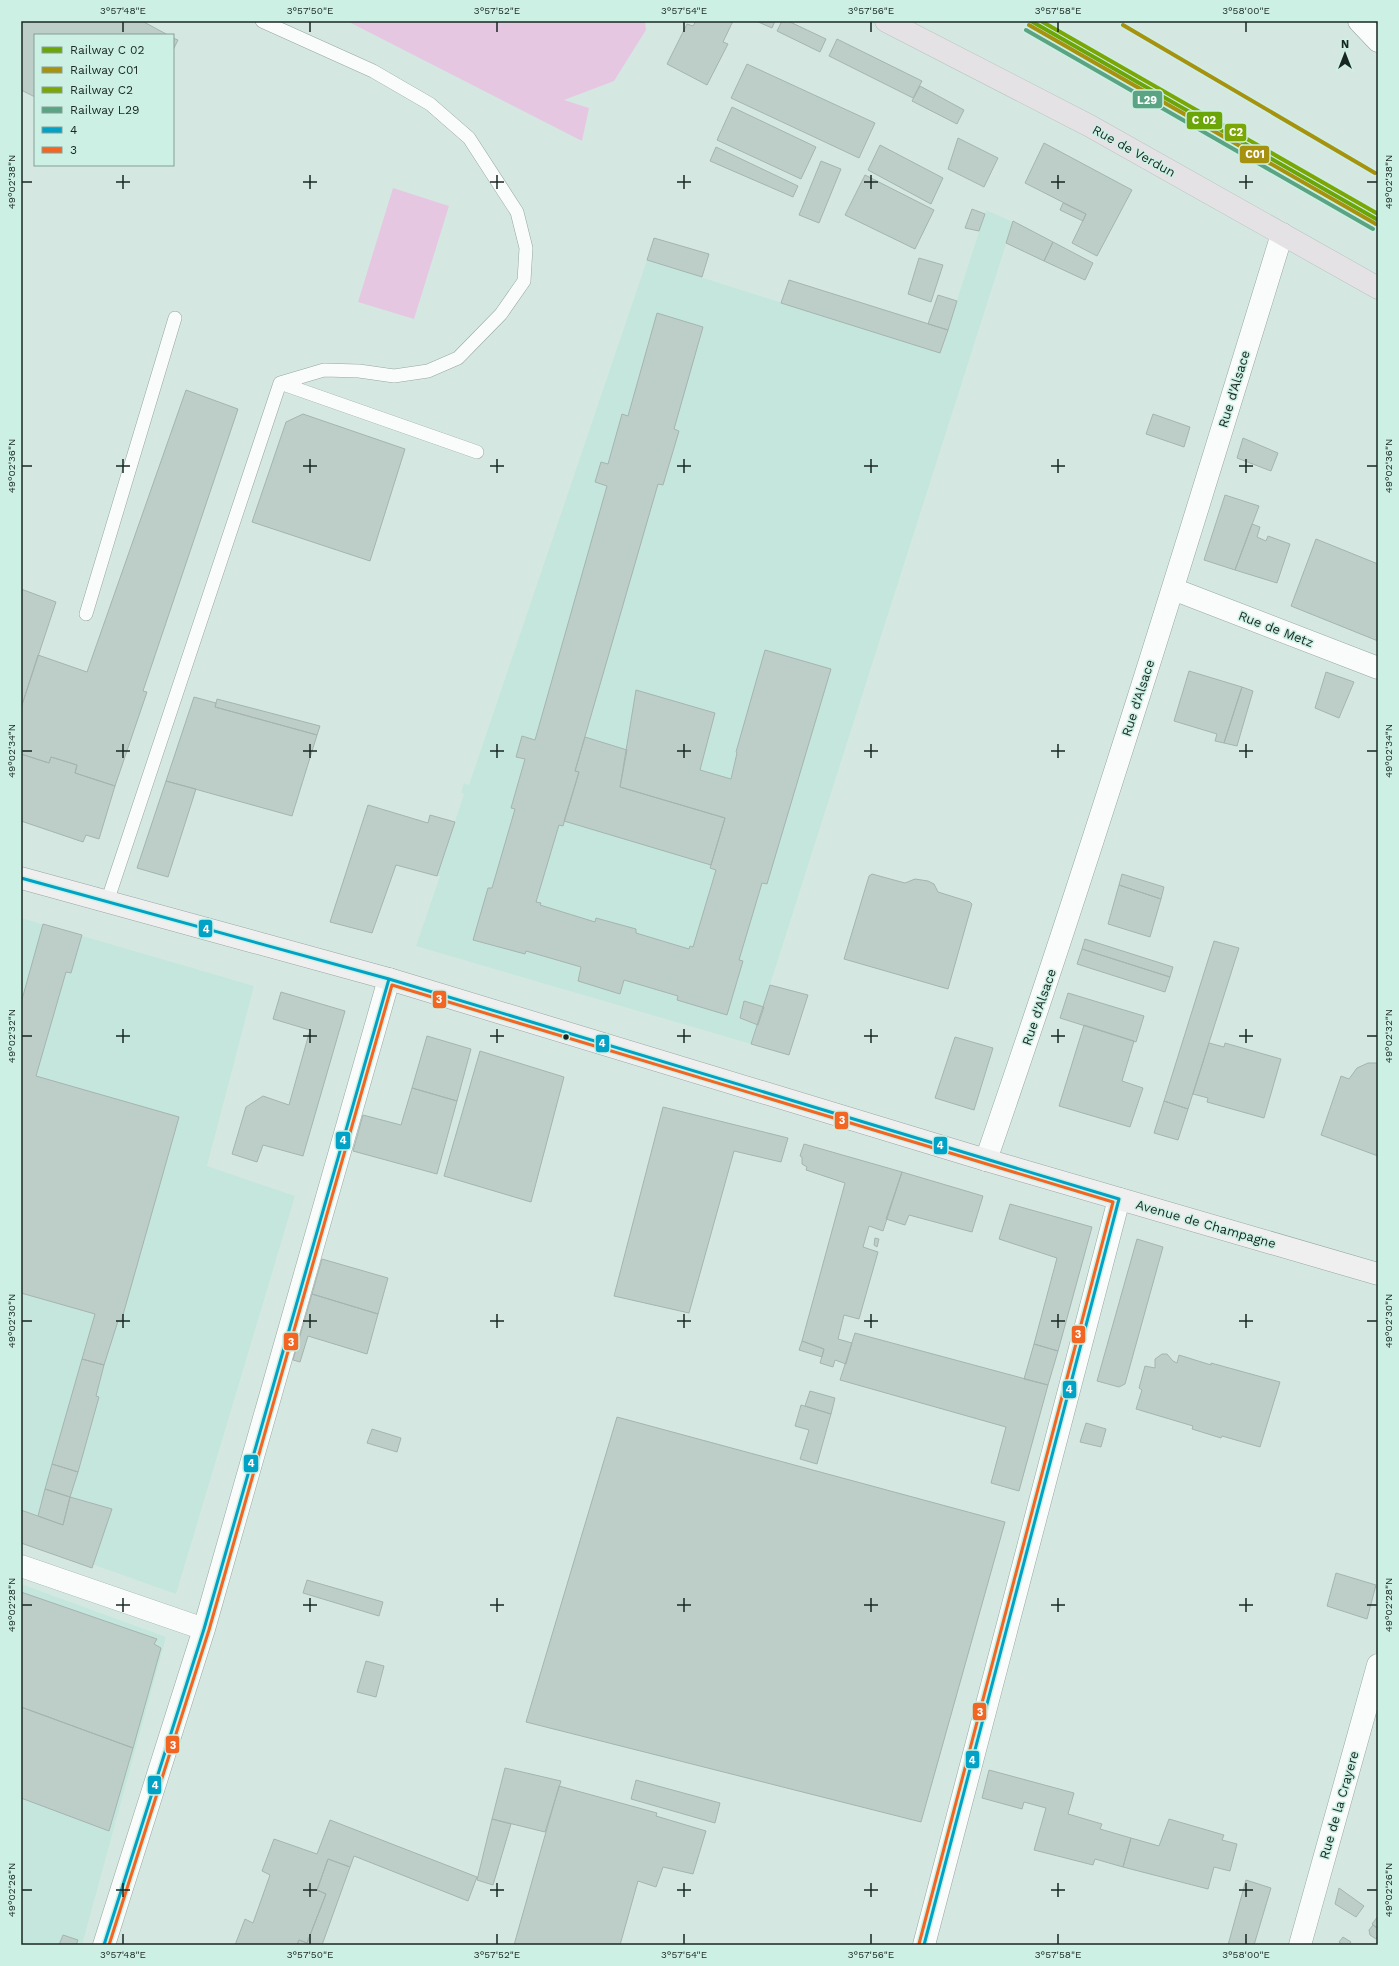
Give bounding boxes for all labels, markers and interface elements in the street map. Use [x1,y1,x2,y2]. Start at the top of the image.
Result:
text: 3°57'48"E [100,5,146,16]
text: 3°57'50"E [287,5,333,16]
text: 3°57'52"E [474,5,520,16]
text: 3°57'54"E [661,5,707,16]
text: 3°57'56"E [848,5,894,16]
text: 3°57'58"E [1035,5,1081,16]
text: 3°58'00"E [1222,5,1270,16]
legend [34,34,174,166]
north arrow [1325,34,1365,74]
text: N [1341,38,1349,51]
text: Railway C 02 [70,43,145,57]
text: Railway C01 [70,63,138,77]
text: Railway C2 [70,83,133,97]
line badge: L29 [1132,90,1163,109]
text: L29 [1137,94,1157,107]
text: Railway L29 [70,103,139,117]
line badge: C 02 [1186,111,1223,130]
text: C 02 [1192,114,1217,127]
street label: Rue de Verdun [1090,122,1178,180]
text: 4 [70,123,77,137]
line badge: C2 [1224,123,1247,142]
text: C2 [1229,126,1243,139]
text: 3 [70,143,77,157]
line badge: C01 [1239,145,1270,164]
text: C01 [1245,148,1265,161]
text: 49°02'38"N [6,155,17,209]
text: 49°02'38"N [1383,155,1394,209]
street label: Rue d'Alsace [1215,349,1253,429]
text: 49°02'36"N [6,439,17,493]
text: 49°02'36"N [1383,439,1394,493]
street label: Rue de Metz [1236,608,1316,650]
street label: Rue d'Alsace [1119,658,1157,738]
text: 49°02'34"N [6,724,17,778]
text: 49°02'34"N [1383,724,1394,778]
line badge: 4 [198,919,213,938]
text: 4 [202,923,210,936]
street label: Rue d'Alsace [1019,967,1059,1047]
line badge: 3 [432,990,447,1009]
text: 3 [436,993,443,1006]
text: 49°02'32"N [6,1009,17,1063]
text: 49°02'32"N [1383,1009,1394,1063]
unlabelled marker [561,1032,571,1042]
line badge: 4 [595,1034,610,1053]
text: 4 [598,1037,606,1050]
line badge: 3 [834,1111,849,1130]
text: 3 [839,1114,846,1127]
line badge: 4 [335,1131,351,1150]
text: 4 [339,1134,347,1147]
line badge: 4 [933,1136,948,1155]
text: 4 [936,1139,944,1152]
street label: Avenue de Champagne [1134,1197,1278,1251]
text: 49°02'30"N [6,1294,17,1348]
text: 49°02'30"N [1383,1294,1394,1348]
line badge: 3 [1071,1325,1086,1344]
text: 3 [1075,1328,1082,1341]
line badge: 3 [283,1332,299,1351]
text: 3 [288,1336,295,1349]
line badge: 4 [1062,1380,1077,1399]
text: 4 [1065,1383,1073,1396]
line badge: 4 [243,1454,259,1473]
text: 4 [247,1457,255,1470]
text: 49°02'28"N [6,1578,17,1632]
text: 49°02'28"N [1383,1578,1394,1632]
line badge: 3 [972,1702,987,1721]
text: 3 [977,1706,984,1719]
line badge: 3 [165,1735,180,1754]
text: 3 [170,1739,177,1752]
street label: Rue de la Crayere [1316,1749,1362,1861]
line badge: 4 [965,1750,980,1769]
text: 4 [968,1754,976,1767]
line badge: 4 [147,1775,162,1795]
text: 4 [151,1779,159,1792]
text: 49°02'26"N [6,1863,17,1917]
text: 49°02'26"N [1383,1863,1394,1917]
text: 3°57'48"E [100,1949,146,1960]
text: 3°57'50"E [287,1949,333,1960]
text: 3°57'52"E [474,1949,520,1960]
text: 3°57'54"E [661,1949,707,1960]
text: 3°57'56"E [848,1949,894,1960]
text: 3°57'58"E [1035,1949,1081,1960]
text: 3°58'00"E [1222,1949,1270,1960]

